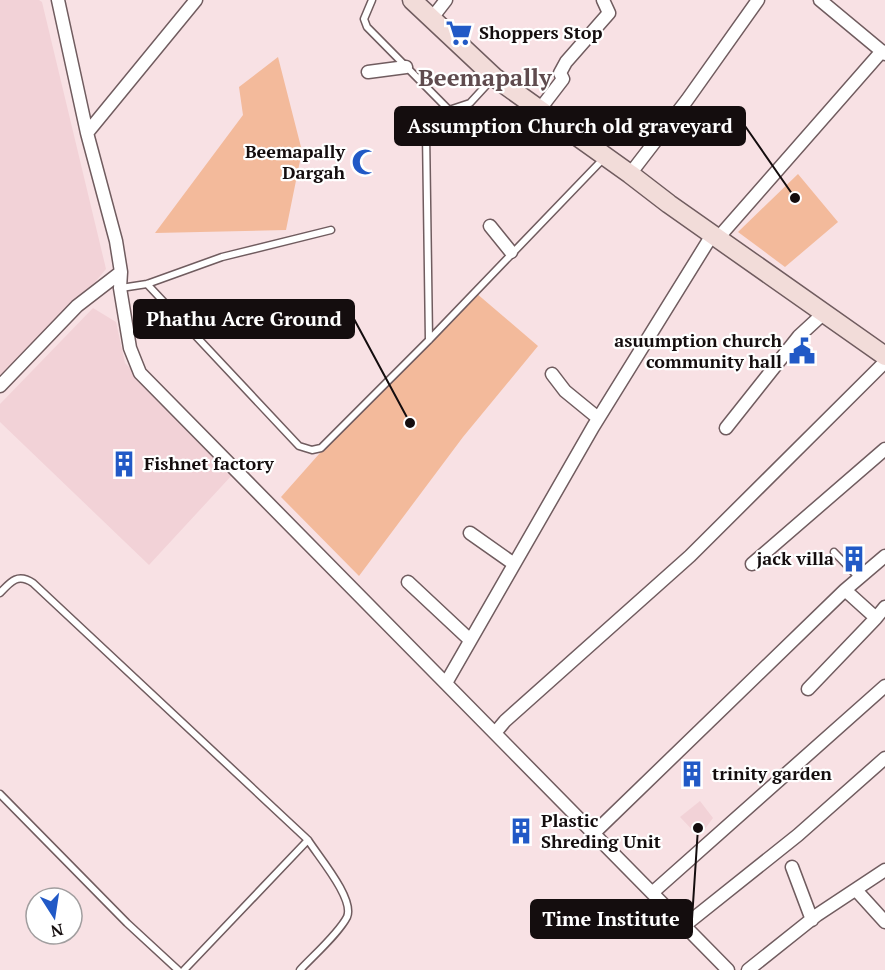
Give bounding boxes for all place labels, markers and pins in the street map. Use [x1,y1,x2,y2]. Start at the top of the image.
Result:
supermarket icon: Shoppers Stop [444,18,474,48]
place label: Shoppers Stop [479,20,603,44]
callout: Assumption Church old graveyard [395,107,745,145]
place label: Beemapally Dargah [245,139,345,184]
mosque icon: Beemapally Dargah [350,147,380,177]
callout: Phathu Acre Ground [134,300,354,338]
place label: asuumption church community hall [614,328,782,373]
public building icon: asuumption church community hall [787,336,817,366]
building icon: Fishnet factory [109,449,139,479]
place label: Fishnet factory [144,451,274,475]
building icon: jack villa [839,544,869,574]
place label: jack villa [756,546,834,570]
building icon: trinity garden [677,759,707,789]
place label: trinity garden [712,761,832,785]
place label: Plastic Shreding Unit [541,808,661,853]
building icon: Plastic Shreding Unit [506,816,536,846]
callout: Time Institute [531,900,692,938]

